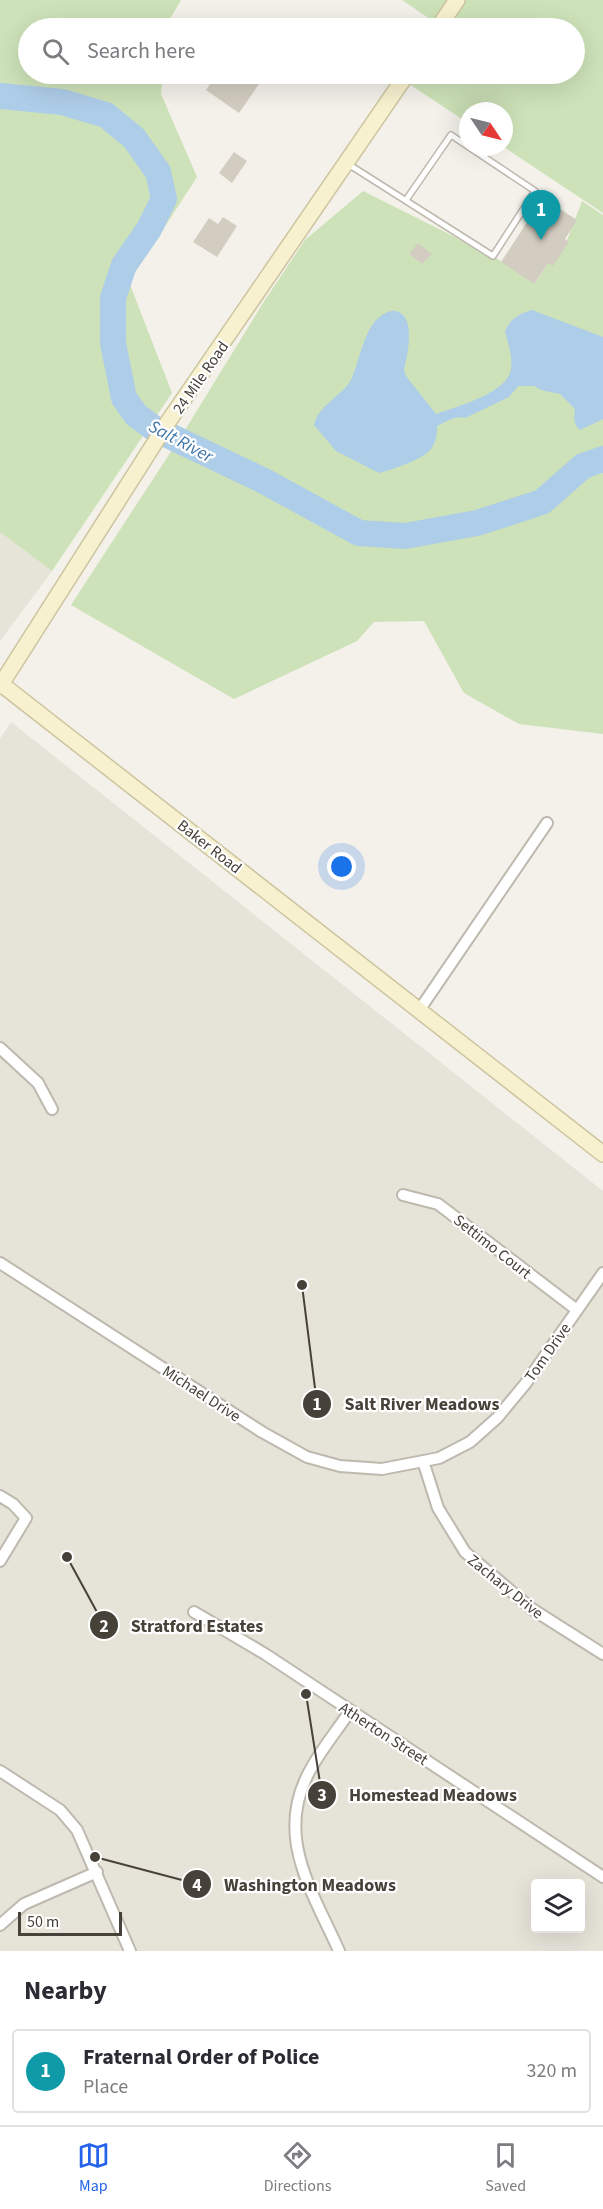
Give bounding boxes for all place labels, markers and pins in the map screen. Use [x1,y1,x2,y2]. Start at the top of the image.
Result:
pin: 1 [522,190,560,240]
callout: Salt River Meadows [302,1386,511,1422]
callout: Stratford Estates [89,1607,275,1643]
callout: Homestead Meadows [307,1777,529,1813]
callout: Washington Meadows [182,1866,408,1902]

